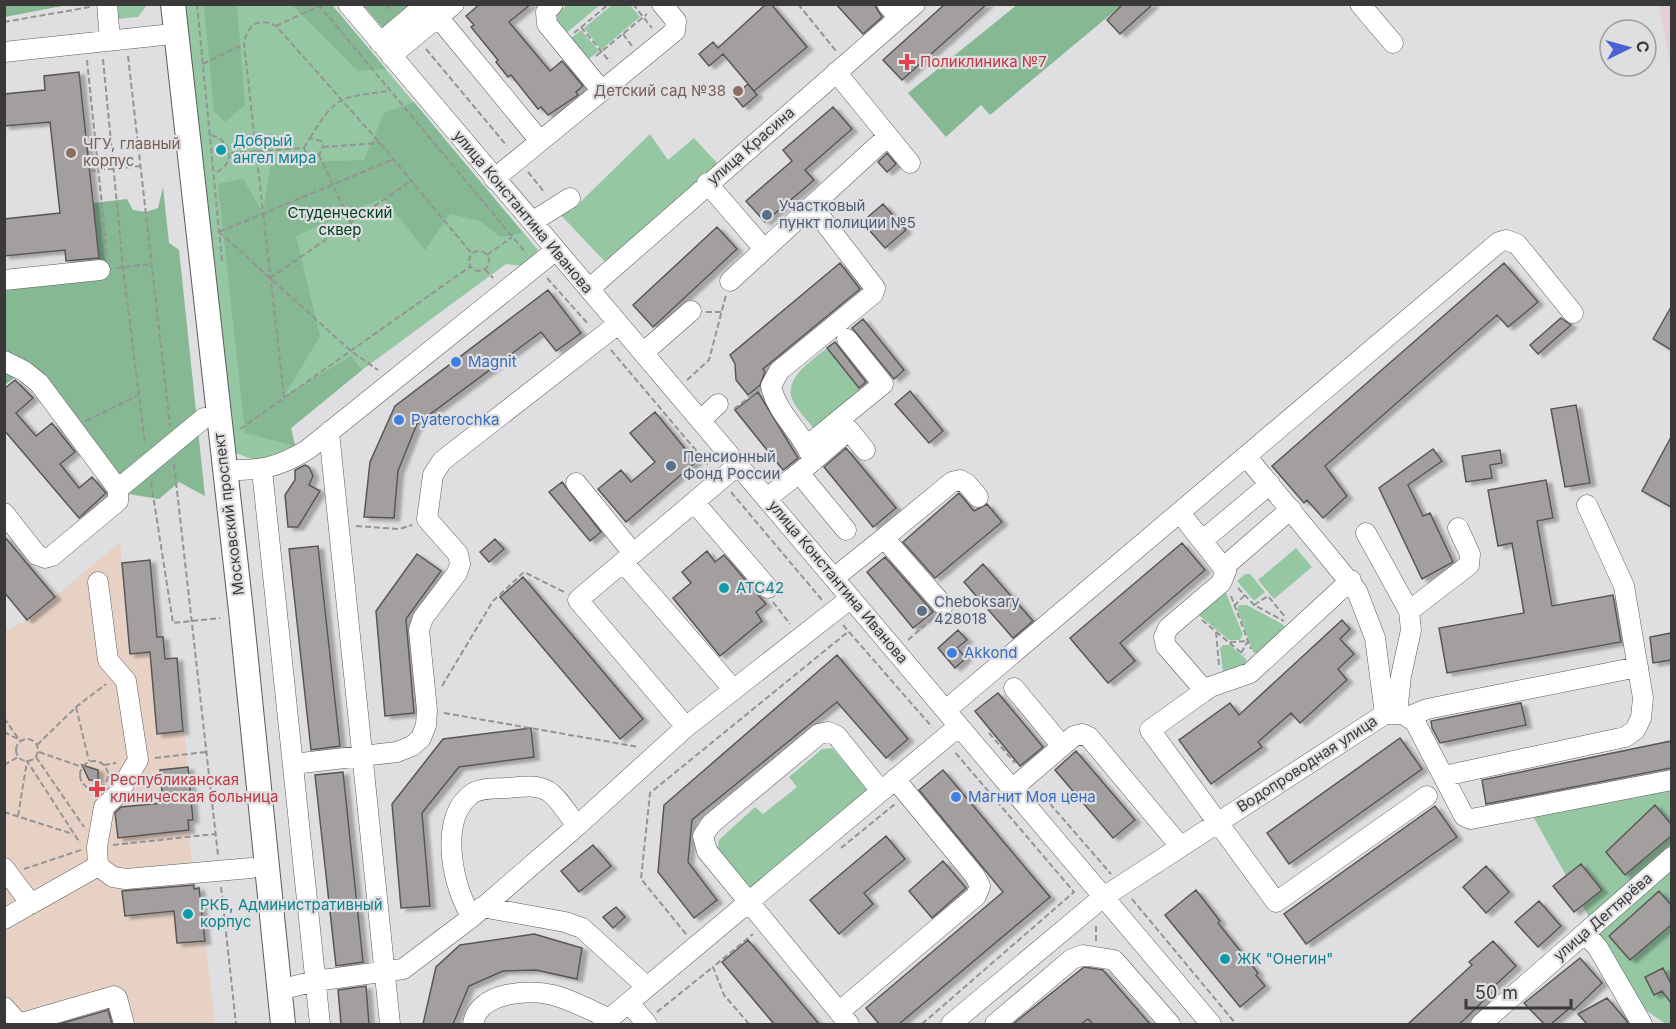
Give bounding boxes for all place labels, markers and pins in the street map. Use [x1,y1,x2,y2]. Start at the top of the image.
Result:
place label: Поликлиника №7 [920,52,1047,71]
marker: Поликлиника №7 [898,53,916,71]
place label: Детский сад №38 [594,81,726,100]
marker: Детский сад №38 [731,84,745,98]
place label: Добрый ангел мира [233,131,316,167]
place label: ЧГУ, главный корпус [83,134,181,170]
marker: Добрый ангел мира [214,143,228,157]
marker: ЧГУ, главный корпус [64,146,78,160]
place label: Участковый пункт полиции №5 [779,196,916,232]
marker: Участковый пункт полиции №5 [760,208,774,222]
place label: Magnit [468,352,517,371]
marker: Magnit [449,355,463,369]
place label: Pyaterochka [411,410,499,429]
marker: Pyaterochka [392,413,406,427]
place label: Пенсионный Фонд России [683,447,780,483]
marker: Пенсионный Фонд России [664,459,678,473]
place label: АТС42 [736,578,784,597]
marker: АТС42 [717,581,731,595]
place label: Cheboksary 428018 [934,592,1020,628]
marker: Cheboksary 428018 [915,604,929,618]
place label: Akkond [964,643,1018,662]
marker: Akkond [945,646,959,660]
place label: Республиканская клиническая больница [110,770,278,806]
marker: Республиканская клиническая больница [88,780,106,798]
place label: Магнит Моя цена [968,787,1096,806]
marker: Магнит Моя цена [949,790,963,804]
place label: РКБ, Административный корпус [200,895,383,931]
marker: РКБ, Административный корпус [181,907,195,921]
place label: ЖК "Онегин" [1237,949,1333,968]
marker: ЖК "Онегин" [1218,952,1232,966]

